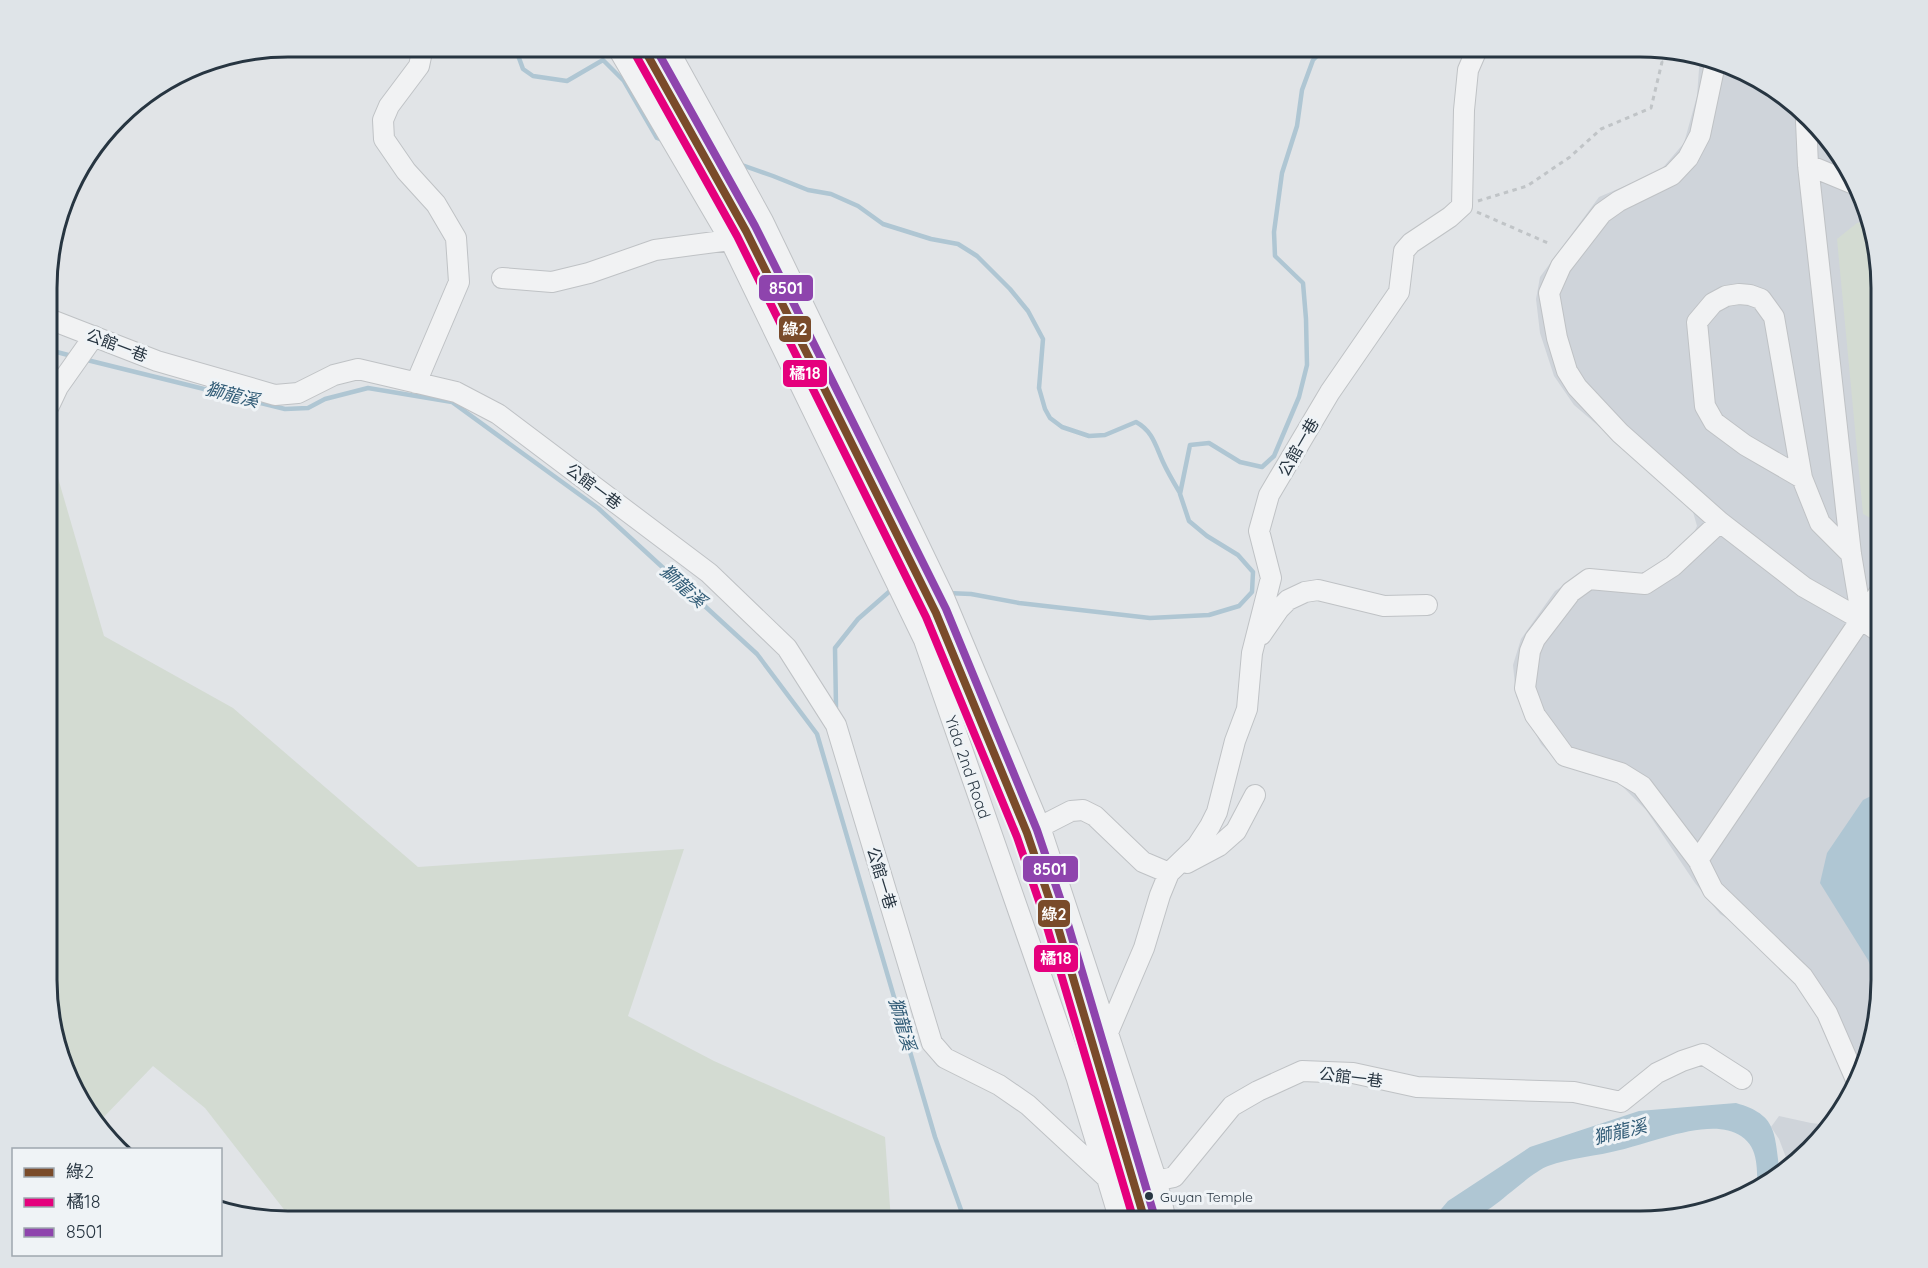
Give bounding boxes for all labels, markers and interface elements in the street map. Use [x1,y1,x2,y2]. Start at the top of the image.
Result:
line badge: 8501 [758,274,814,302]
text: 8501 [769,278,803,298]
line badge: 綠2 [778,315,812,343]
text: 綠2 [782,319,808,339]
street label: 公館一巷 [84,324,150,366]
line badge: 橘18 [782,359,828,388]
text: 橘18 [789,363,821,383]
water label: 獅龍溪 [203,377,264,413]
street label: 公館一巷 [1273,414,1323,480]
street label: 公館一巷 [562,459,626,513]
water label: 獅龍溪 [656,559,713,614]
street label: Yida 2nd Road [941,713,995,821]
street label: 公館一巷 [863,844,901,912]
line badge: 8501 [1022,855,1079,883]
text: 8501 [1033,859,1067,879]
line badge: 綠2 [1037,899,1071,928]
text: 綠2 [1041,904,1067,924]
line badge: 橘18 [1033,944,1079,973]
text: 橘18 [1040,948,1072,968]
water label: 獅龍溪 [884,995,922,1056]
street label: 公館一巷 [1318,1063,1384,1091]
water label: 獅龍溪 [1591,1113,1652,1149]
legend [12,1148,222,1256]
text: 綠2 [66,1160,94,1183]
place label: Guyan Temple [1160,1188,1253,1206]
text: 橘18 [66,1190,100,1213]
marker: Guyan Temple [1143,1190,1155,1202]
text: 8501 [66,1220,103,1243]

